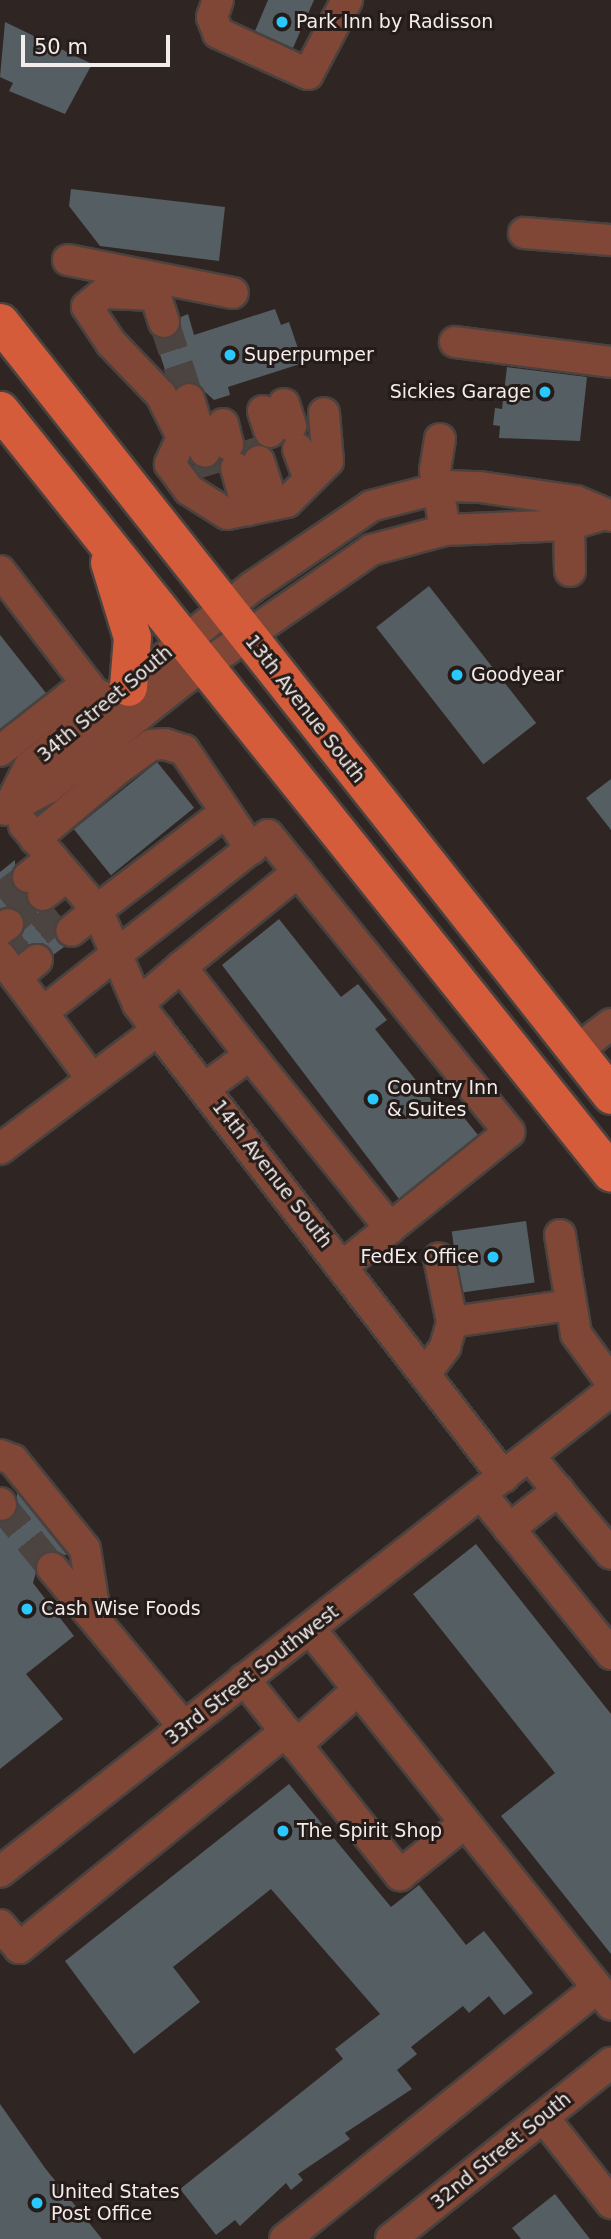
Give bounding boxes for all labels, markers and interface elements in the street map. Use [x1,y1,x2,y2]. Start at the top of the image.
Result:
place label: Park Inn by Radisson [296,11,493,33]
marker: Park Inn by Radisson [274,14,290,30]
scale bar [24,21,173,65]
text: 50 m [34,35,88,59]
place label: Superpumper [244,344,374,366]
marker: Superpumper [222,347,238,363]
place label: Sickies Garage [390,381,531,403]
marker: Sickies Garage [537,384,553,400]
street label: 13th Avenue South [240,630,370,788]
street label: 34th Street South [33,641,177,767]
place label: Goodyear [471,664,563,686]
marker: Goodyear [449,667,465,683]
place label: Country Inn & Suites [387,1077,498,1121]
marker: Country Inn & Suites [365,1091,381,1107]
street label: 14th Avenue South [207,1095,337,1253]
place label: FedEx Office [361,1246,479,1268]
marker: FedEx Office [485,1249,501,1265]
place label: Cash Wise Foods [41,1598,201,1620]
street label: 33rd Street Southwest [161,1600,343,1750]
marker: Cash Wise Foods [19,1601,35,1617]
place label: The Spirit Shop [297,1820,442,1842]
marker: The Spirit Shop [275,1823,291,1839]
street label: 32nd Street South [426,2088,576,2214]
place label: United States Post Office [51,2181,180,2225]
marker: United States Post Office [29,2195,45,2211]

